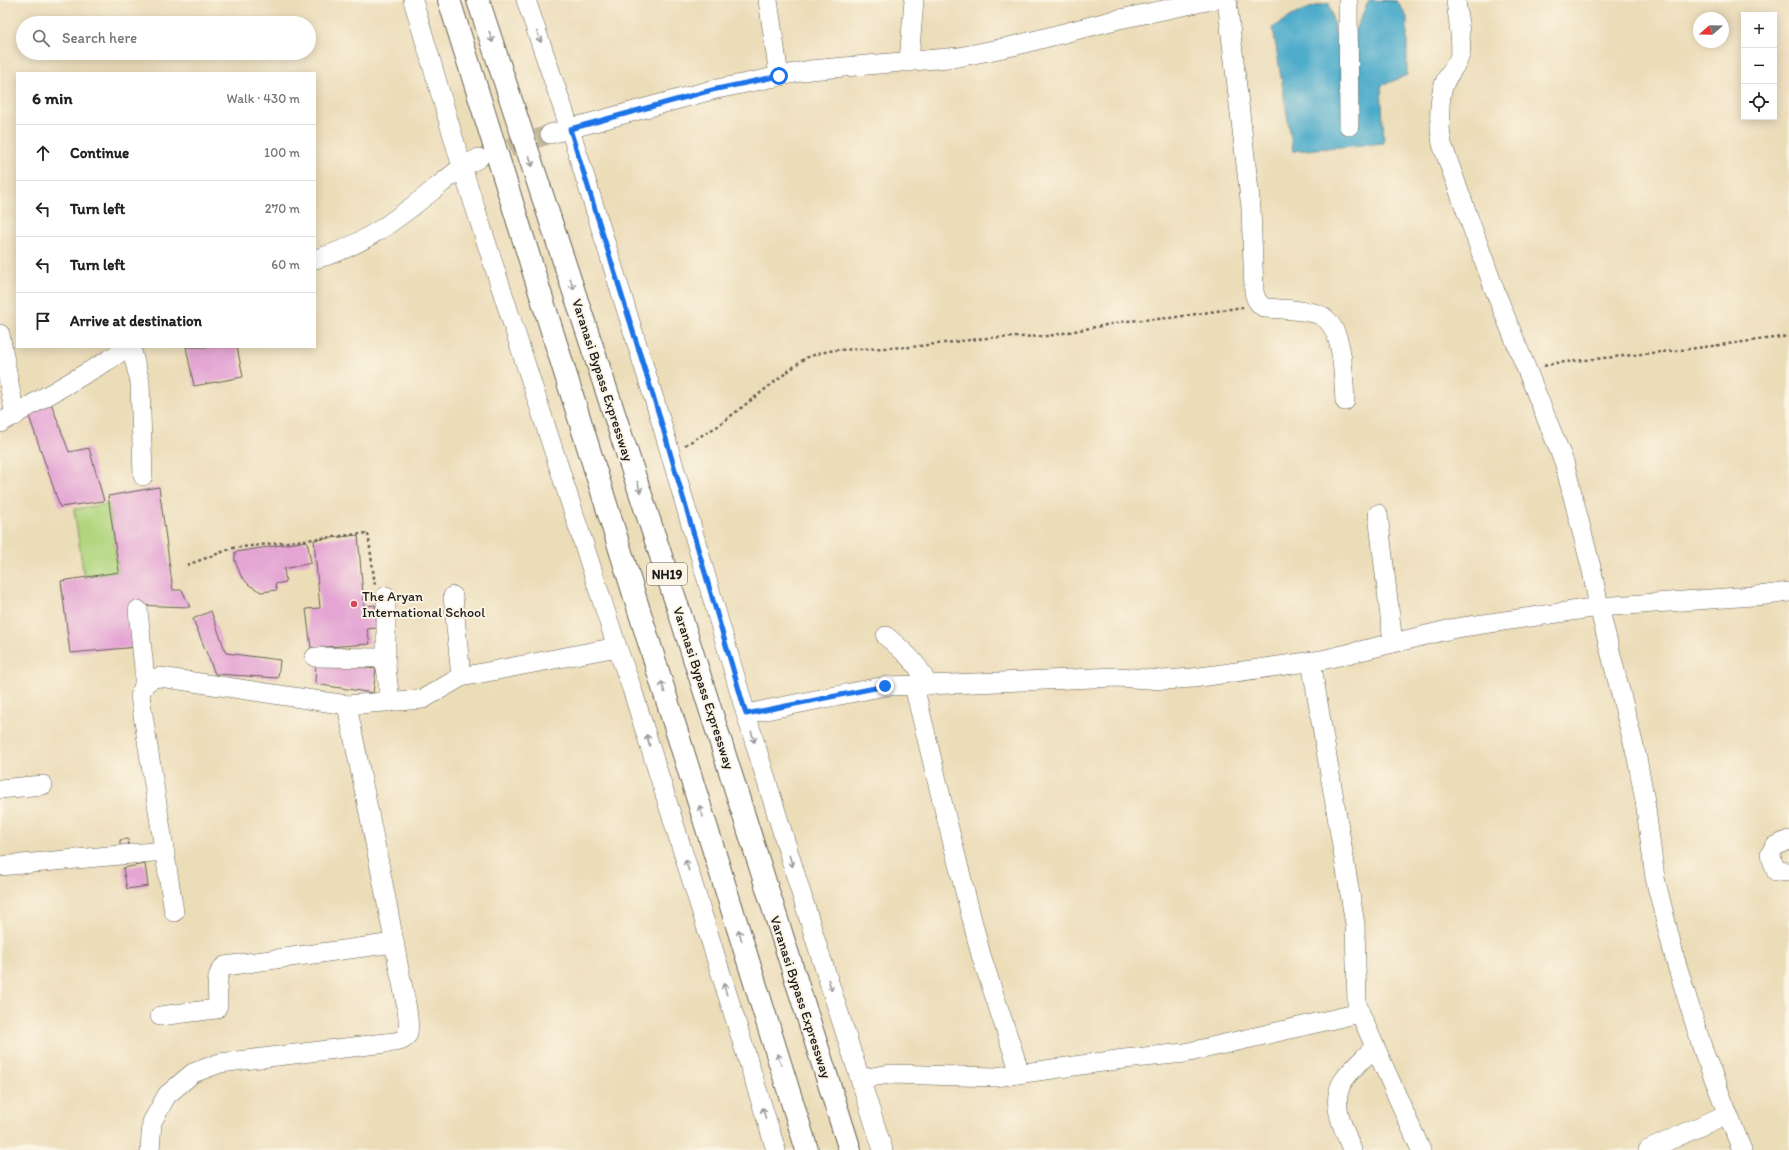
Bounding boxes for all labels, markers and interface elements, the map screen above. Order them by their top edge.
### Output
north arrow [1693,12,1729,48]
map controls [1741,12,1777,120]
button: + [1741,12,1777,48]
search box [16,16,316,60]
icon: search [30,27,52,49]
text: Search here [62,29,137,47]
one-way arrow [536,30,543,43]
one-way arrow [487,31,495,43]
button: − [1741,48,1777,84]
route start [770,67,788,85]
button: locate [1741,84,1777,120]
text: 6 min [32,88,73,108]
text: Walk · 430 m [227,91,300,106]
icon: ahead [32,142,54,164]
text: Continue [70,144,129,162]
text: 100 m [264,145,300,160]
one-way arrow [528,154,535,167]
icon: left [32,198,54,220]
text: Turn left [70,200,125,218]
text: 270 m [265,201,300,216]
icon: left [32,254,54,276]
text: Turn left [70,256,125,274]
text: 60 m [271,257,300,272]
one-way arrow [569,277,576,290]
street label: Varanasi Bypass Expressway [568,297,637,464]
icon: arrive [32,310,54,332]
text: Arrive at destination [70,312,202,330]
one-way arrow [635,481,643,493]
road number: NH19 [647,563,687,585]
place label: The Aryan International School [362,588,485,621]
marker: The Aryan International School [349,599,359,609]
street label: Varanasi Bypass Expressway [669,605,738,772]
route end [876,677,894,695]
one-way arrow [659,681,666,694]
one-way arrow [750,730,757,743]
one-way arrow [644,734,651,747]
one-way arrow [697,805,705,817]
one-way arrow [788,854,795,867]
one-way arrow [683,858,690,871]
street label: Varanasi Bypass Expressway [766,914,835,1081]
one-way arrow [736,929,743,942]
one-way arrow [827,978,834,991]
one-way arrow [721,982,728,995]
one-way arrow [775,1053,782,1066]
one-way arrow [760,1106,767,1119]

